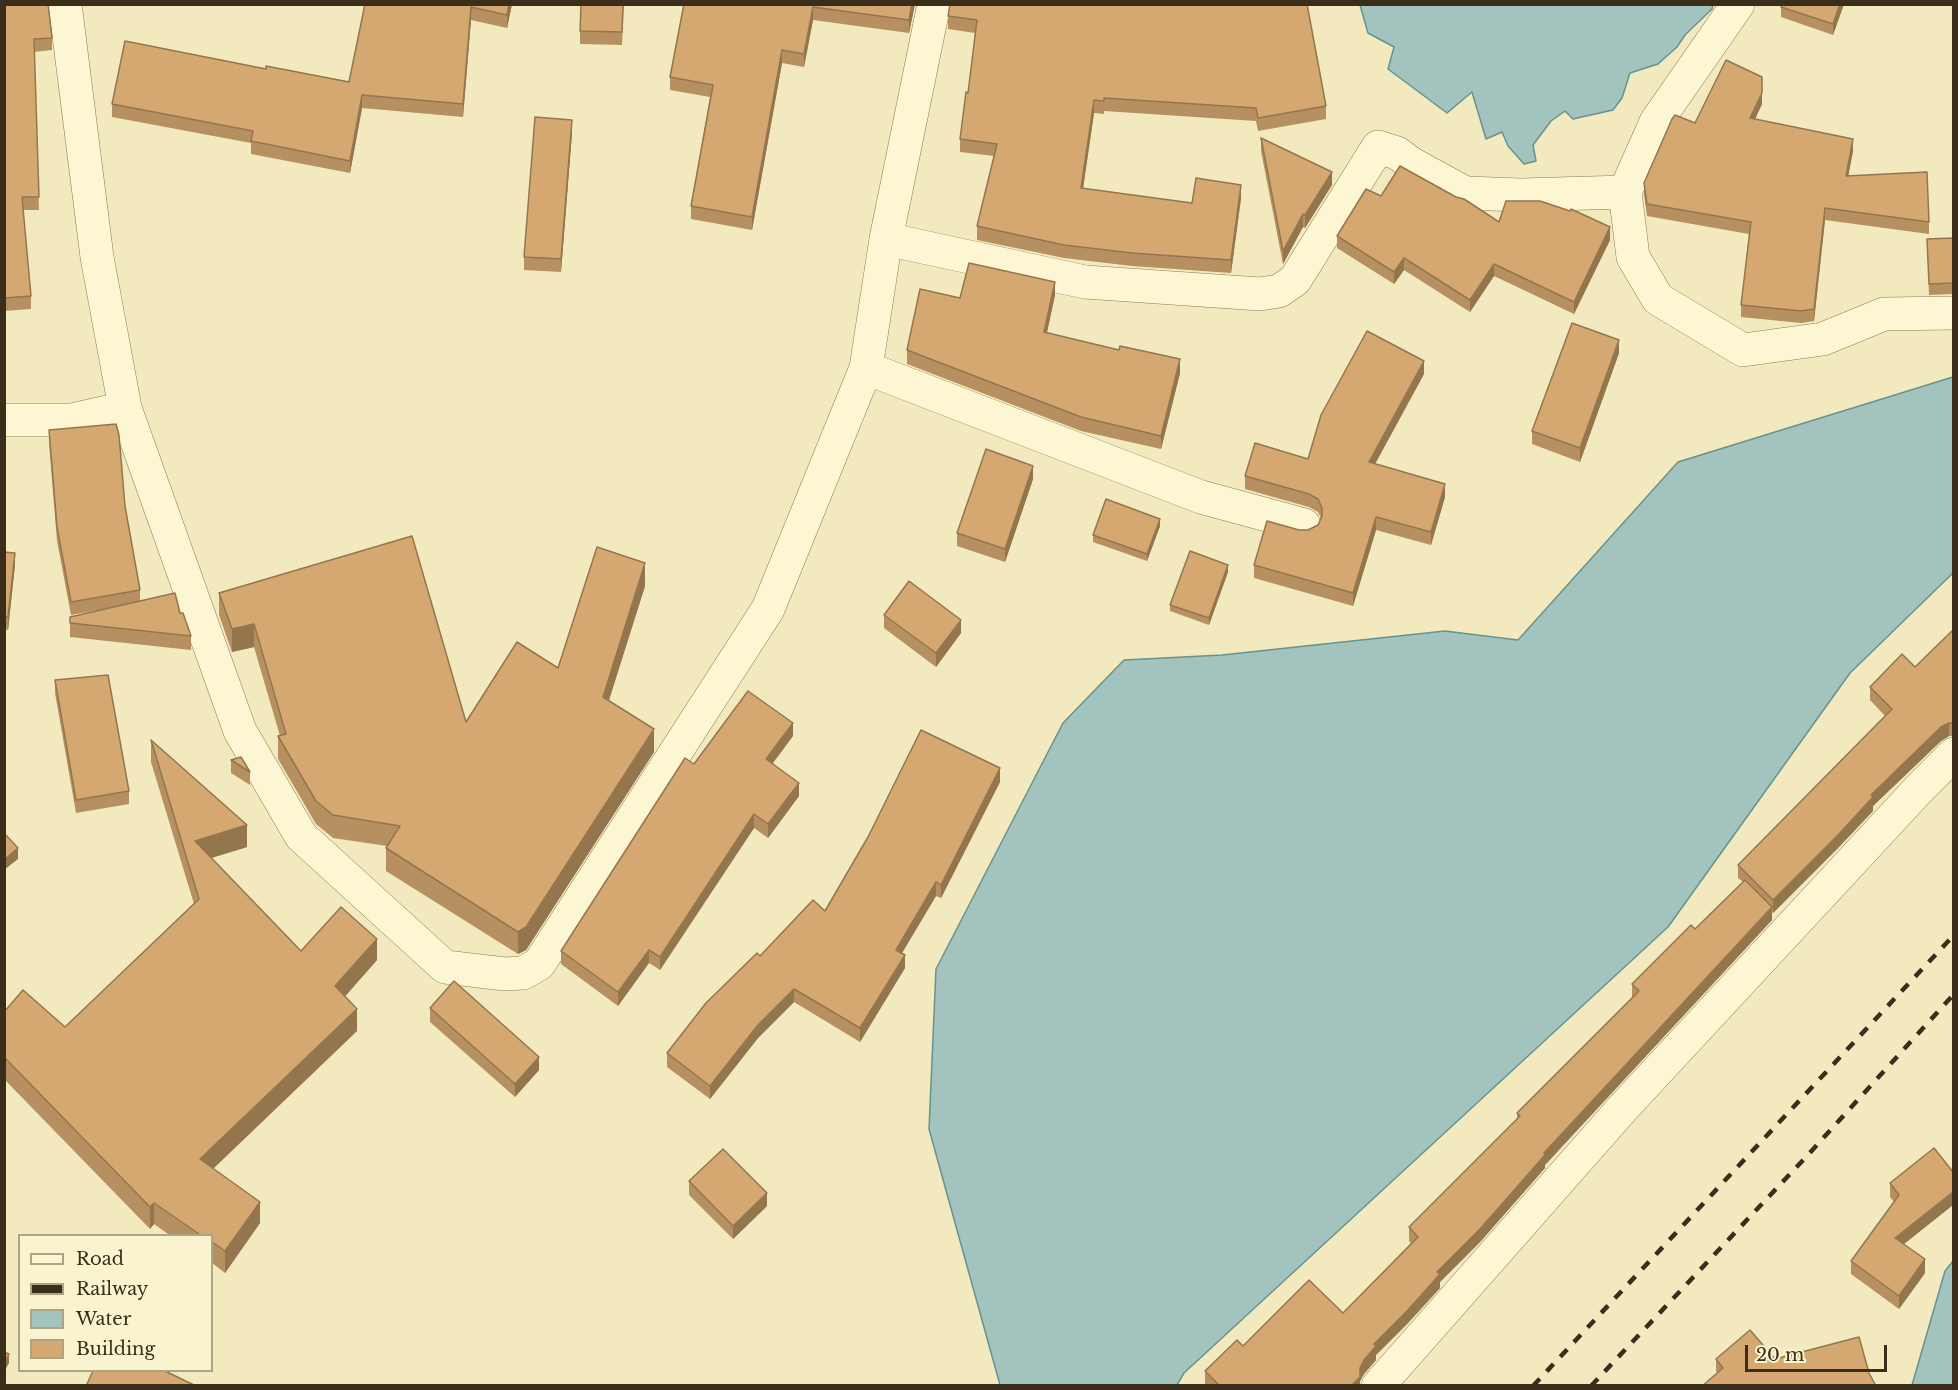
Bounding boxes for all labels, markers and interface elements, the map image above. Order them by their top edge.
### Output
legend [18,1234,213,1372]
text: Road [76,1248,124,1270]
text: Railway [76,1278,148,1300]
text: Water [76,1308,131,1330]
scale bar [1748,1333,1890,1371]
text: Building [76,1338,155,1360]
text: 20 m [1756,1344,1804,1366]

